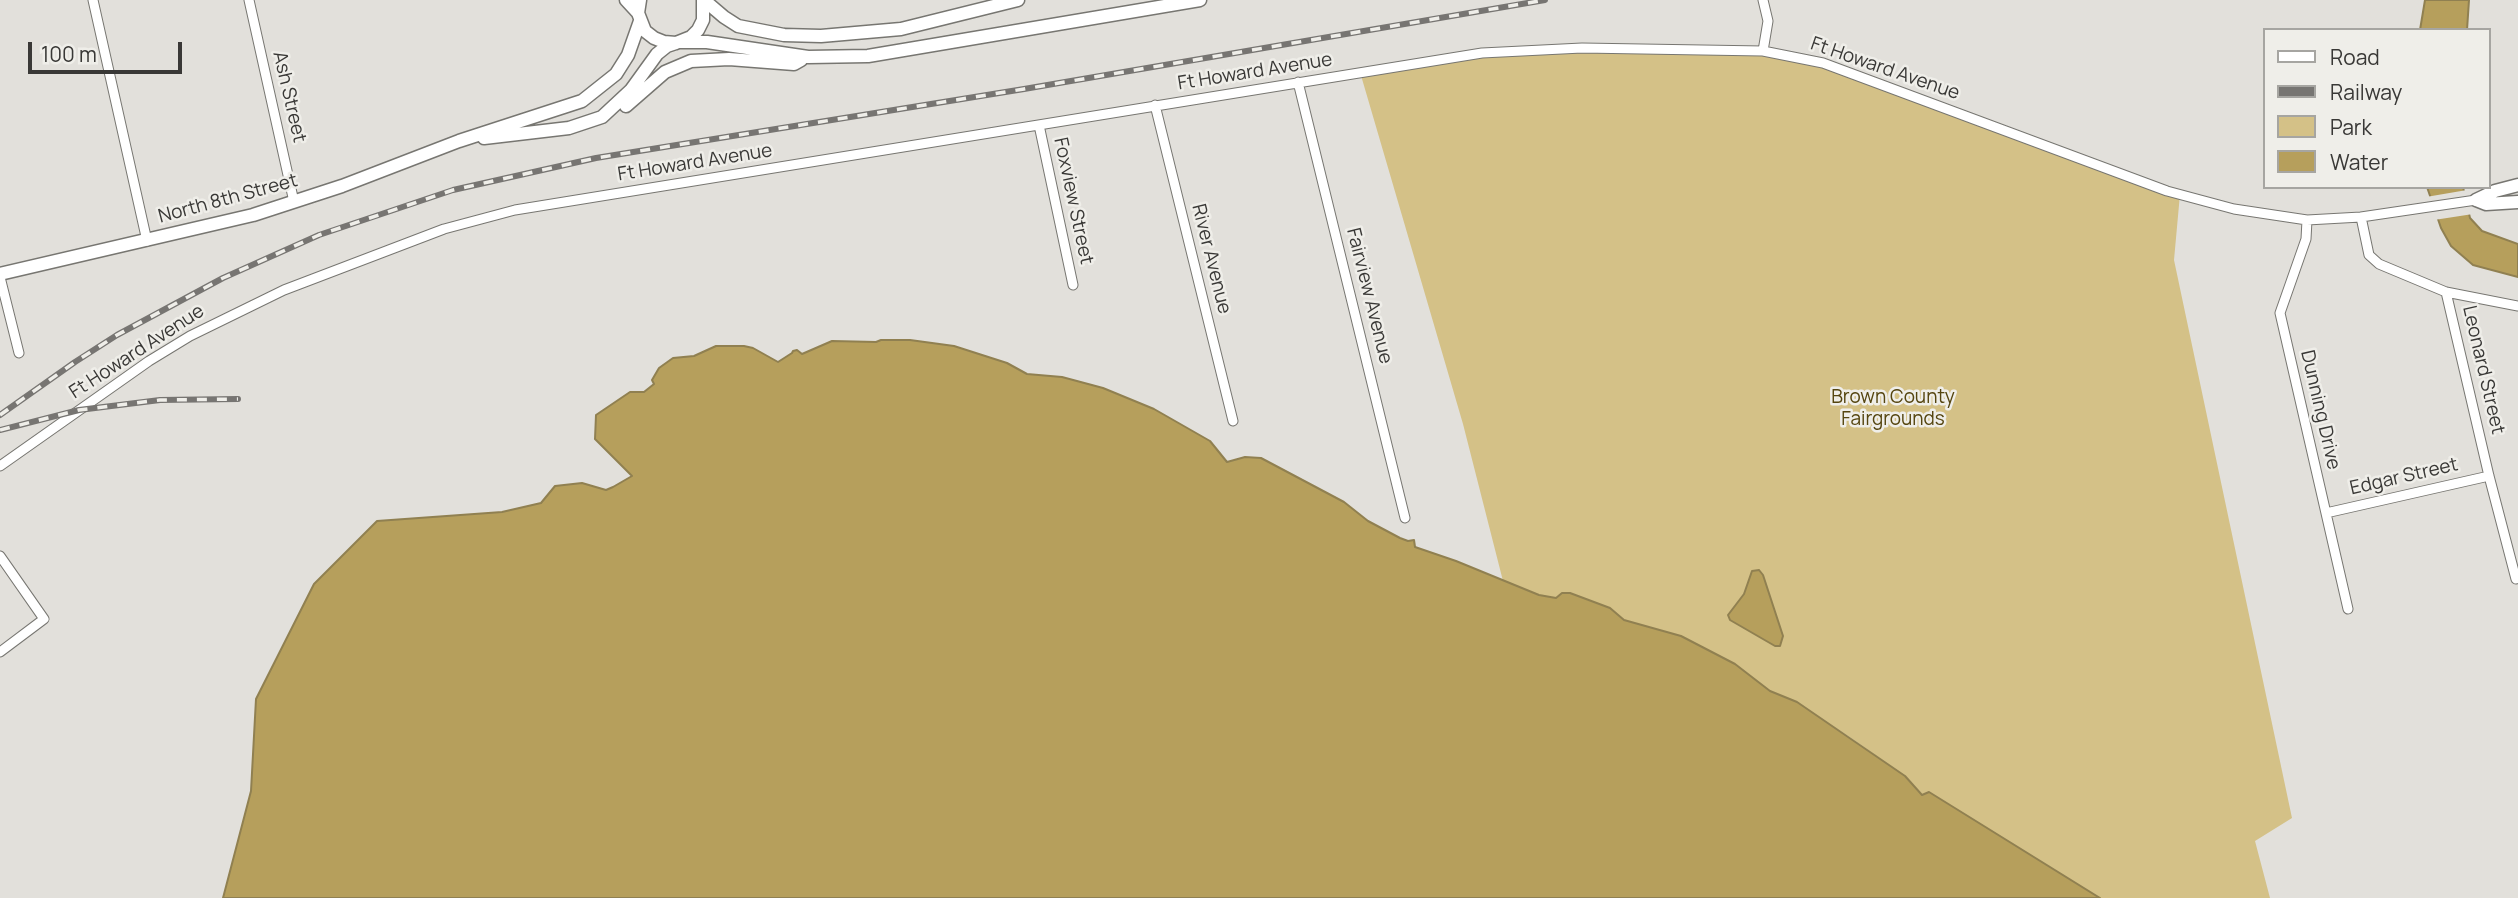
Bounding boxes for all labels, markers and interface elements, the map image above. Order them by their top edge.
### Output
scale bar [32,28,186,72]
legend [2262,28,2490,189]
street label: Ft Howard Avenue [1807,33,1963,105]
text: 100 m [41,40,97,68]
text: Road [2330,43,2380,71]
street label: Ash Street [267,49,311,145]
street label: Ft Howard Avenue [1176,49,1334,95]
text: Railway [2330,78,2402,106]
text: Park [2330,113,2372,141]
street label: Foxview Street [1048,135,1098,267]
street label: Ft Howard Avenue [616,140,774,186]
text: Water [2330,148,2388,176]
street label: North 8th Street [156,169,300,229]
street label: River Avenue [1186,202,1236,316]
street label: Fairview Avenue [1341,226,1397,366]
street label: Ft Howard Avenue [65,300,209,404]
street label: Leonard Street [2457,303,2509,437]
street label: Dunning Drive [2295,348,2345,472]
park label: Brown County Fairgrounds [1831,387,1955,431]
street label: Edgar Street [2348,453,2460,501]

